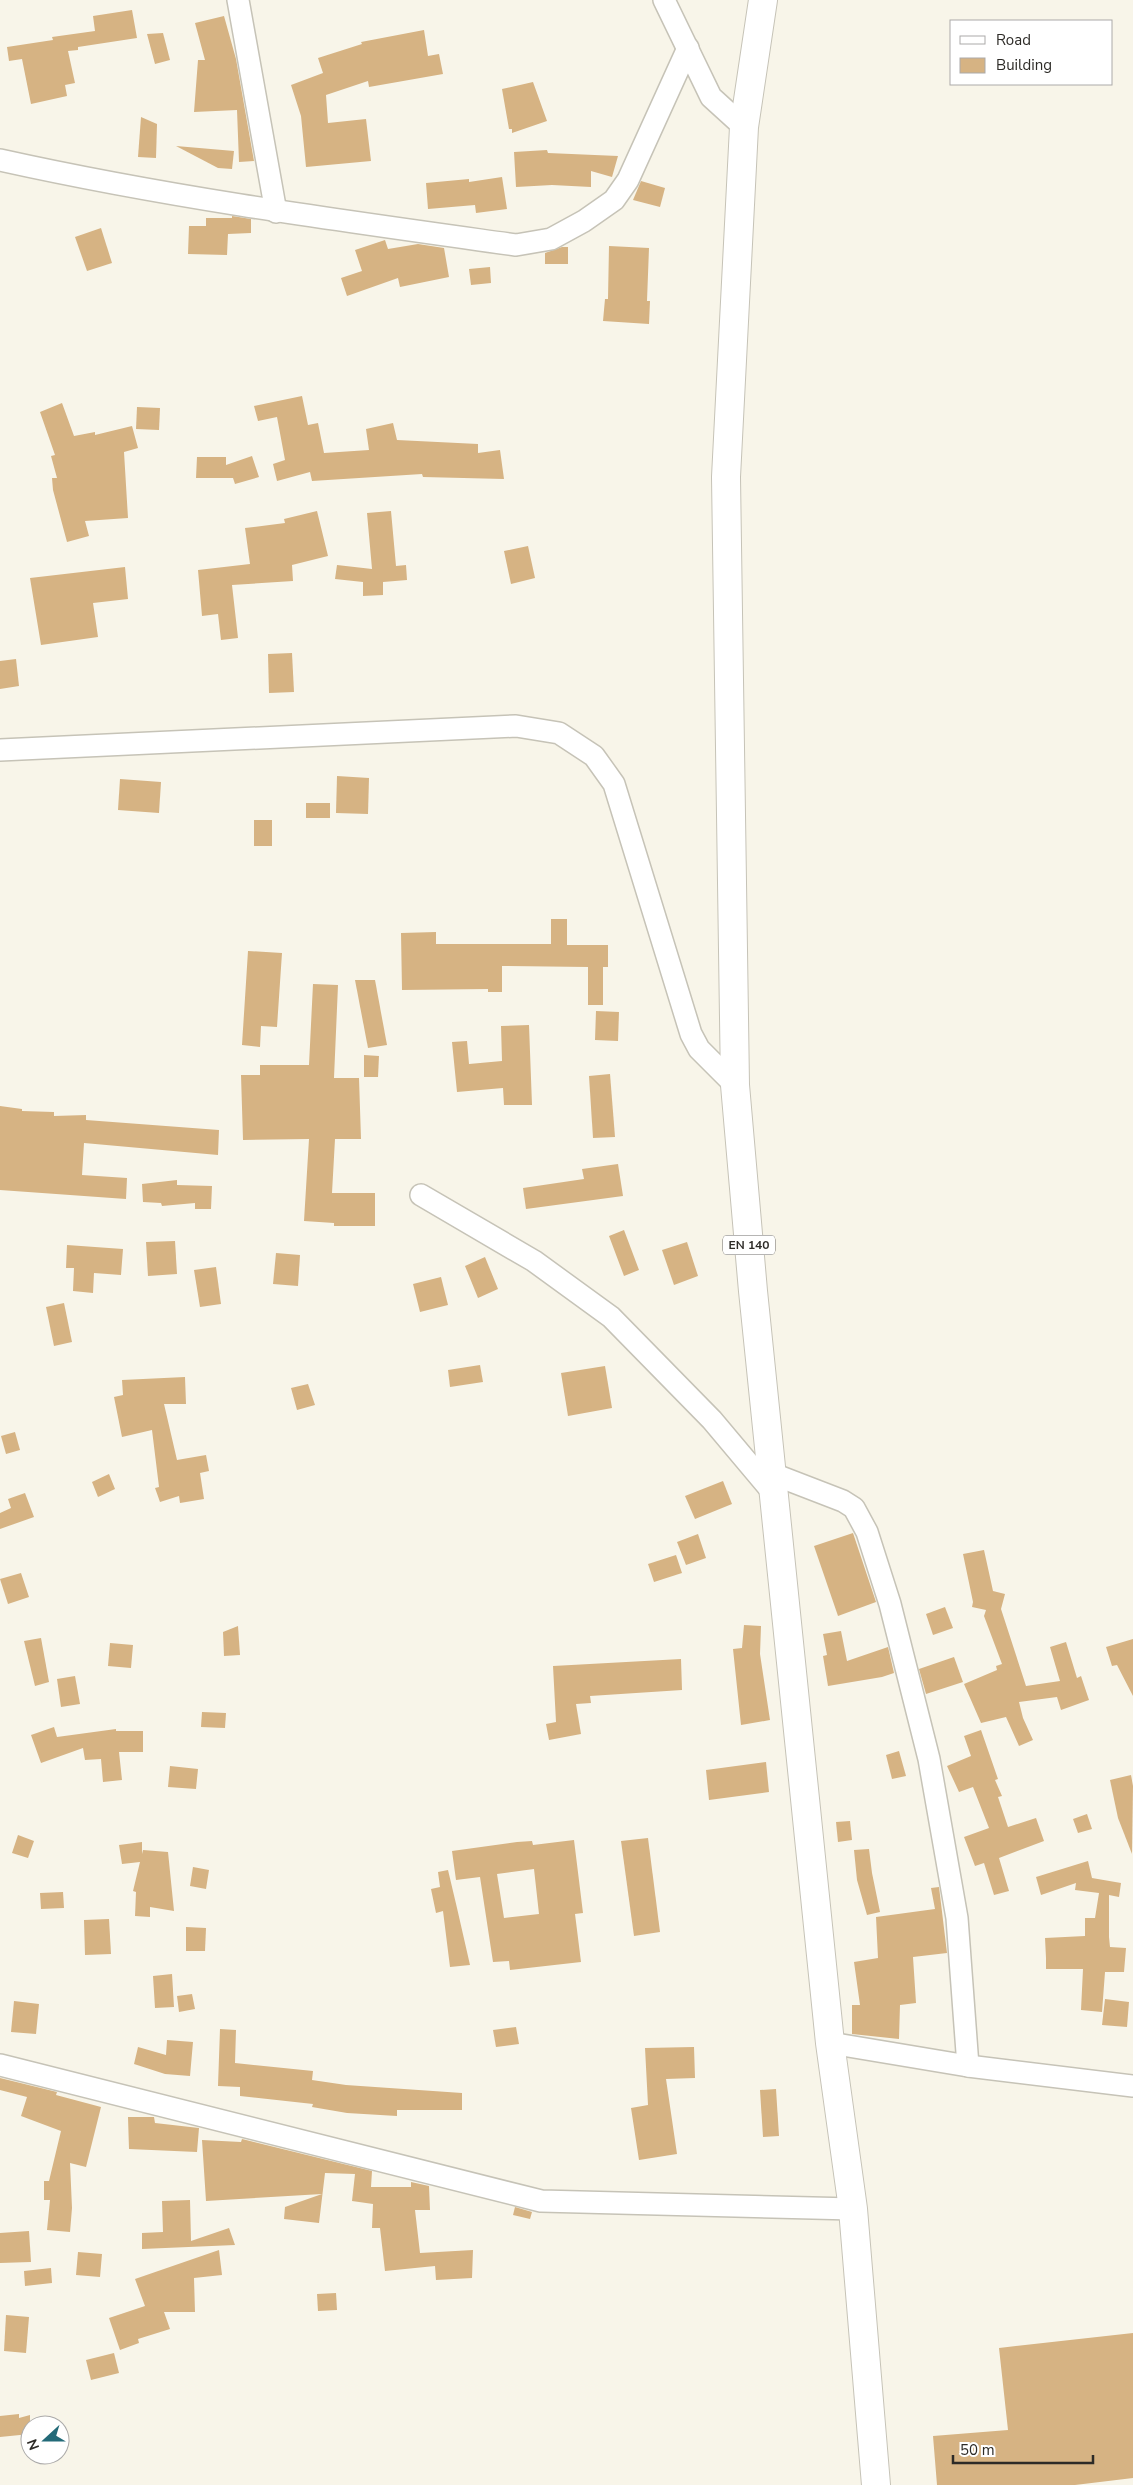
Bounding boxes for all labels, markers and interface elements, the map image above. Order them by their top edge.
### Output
legend [950,20,1113,85]
text: Road [996,30,1031,50]
text: Building [996,55,1052,75]
road number: EN 140 [723,1236,775,1254]
north arrow [20,2415,70,2465]
scale bar [953,2432,1093,2464]
text: N [23,2436,44,2453]
text: 50 m [960,2440,995,2460]

